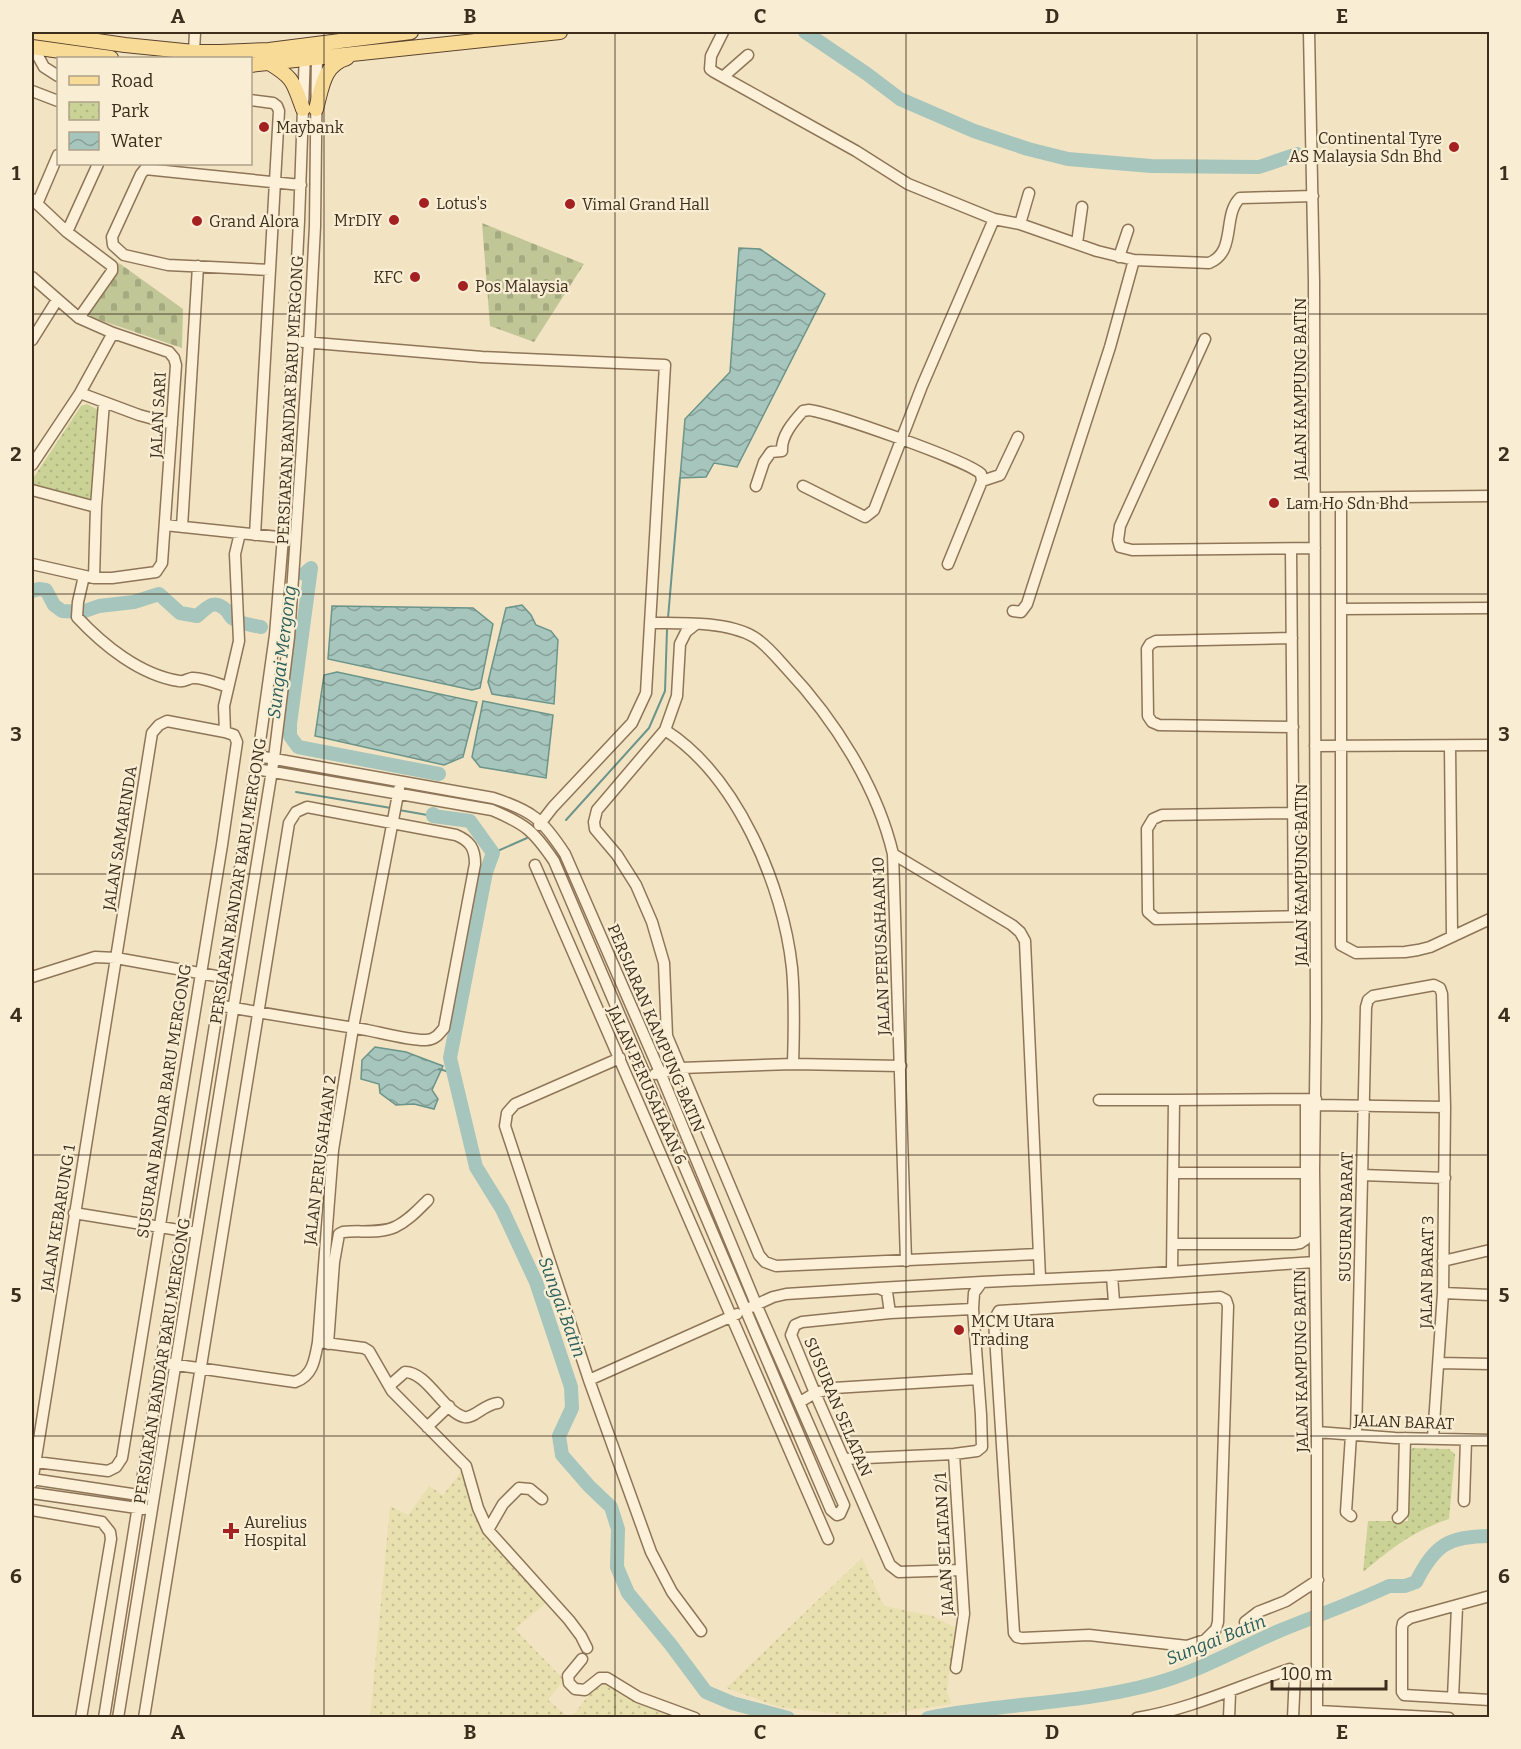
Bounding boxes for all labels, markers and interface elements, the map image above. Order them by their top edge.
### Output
text: A [171,4,186,28]
text: B [464,4,477,28]
text: C [754,4,766,28]
text: D [1045,4,1059,28]
text: E [1336,4,1348,28]
legend [57,57,252,165]
text: Road [111,70,154,92]
text: Park [111,100,150,122]
place label: Maybank [276,118,344,137]
marker: Maybank [257,120,271,134]
place label: Continental Tyre AS Malaysia Sdn Bhd [1289,129,1443,166]
text: Water [111,130,162,152]
marker: Continental Tyre AS Malaysia Sdn Bhd [1447,140,1461,154]
text: 1 [12,161,21,185]
text: 1 [1500,161,1509,185]
place label: Lotus's [436,194,487,213]
place label: Vimal Grand Hall [582,195,710,214]
marker: Lotus's [417,196,431,210]
marker: Vimal Grand Hall [563,197,577,211]
place label: MrDIY [334,211,383,230]
place label: Grand Alora [209,212,299,231]
marker: MrDIY [387,213,401,227]
marker: Grand Alora [190,214,204,228]
street label: PERSIARAN BANDAR BARU MERGONG [273,255,307,545]
place label: KFC [373,268,403,287]
marker: KFC [408,270,422,284]
place label: Pos Malaysia [475,277,569,296]
marker: Pos Malaysia [456,279,470,293]
street label: JALAN KAMPUNG BATIN [1291,297,1310,481]
street label: JALAN SARI [146,371,170,460]
text: 2 [10,442,22,466]
text: 2 [1498,442,1510,466]
place label: Lam Ho Sdn Bhd [1286,494,1409,513]
marker: Lam Ho Sdn Bhd [1267,496,1281,510]
water label: Sungai Mergong [263,584,301,720]
text: 3 [10,722,22,746]
text: 3 [1498,722,1510,746]
street label: PERSIARAN BANDAR BARU MERGONG [206,736,270,1025]
street label: JALAN SAMARINDA [99,764,141,913]
street label: JALAN KAMPUNG BATIN [1292,783,1311,967]
street label: JALAN PERUSAHAAN 10 [868,856,894,1037]
street label: PERSIARAN KAMPUNG BATIN [603,921,709,1135]
street label: SUSURAN BANDAR BARU MERGONG [133,962,195,1240]
street label: JALAN PERUSAHAAN 6 [603,1002,691,1167]
text: 4 [10,1003,22,1027]
text: 4 [1498,1003,1510,1027]
street label: JALAN PERUSAHAAN 2 [300,1074,340,1247]
street label: JALAN KEBARUNG 1 [37,1143,79,1294]
street label: SUSURAN BARAT [1335,1152,1357,1282]
street label: JALAN BARAT 3 [1416,1215,1437,1330]
street label: PERSIARAN BANDAR BARU MERGONG [130,1216,194,1505]
water label: Sungai Batin [534,1254,590,1360]
street label: JALAN KAMPUNG BATIN [1290,1269,1312,1453]
text: 5 [11,1283,22,1307]
text: 5 [1499,1283,1510,1307]
place label: MCM Utara Trading [971,1312,1055,1349]
marker: MCM Utara Trading [952,1323,966,1337]
street label: SUSURAN SELATAN [800,1334,876,1480]
street label: JALAN BARAT [1352,1411,1455,1433]
street label: JALAN SELATAN 2/1 [931,1471,957,1617]
place label: Aurelius Hospital [244,1513,307,1550]
marker: Aurelius Hospital [222,1522,240,1540]
text: 6 [10,1564,22,1588]
text: 6 [1498,1564,1510,1588]
water label: Sungai Batin [1163,1610,1269,1670]
scale bar [1272,1653,1386,1691]
text: 100 m [1281,1663,1332,1685]
text: A [171,1720,186,1744]
text: B [464,1720,477,1744]
text: C [754,1720,766,1744]
text: D [1045,1720,1059,1744]
text: E [1336,1720,1348,1744]

